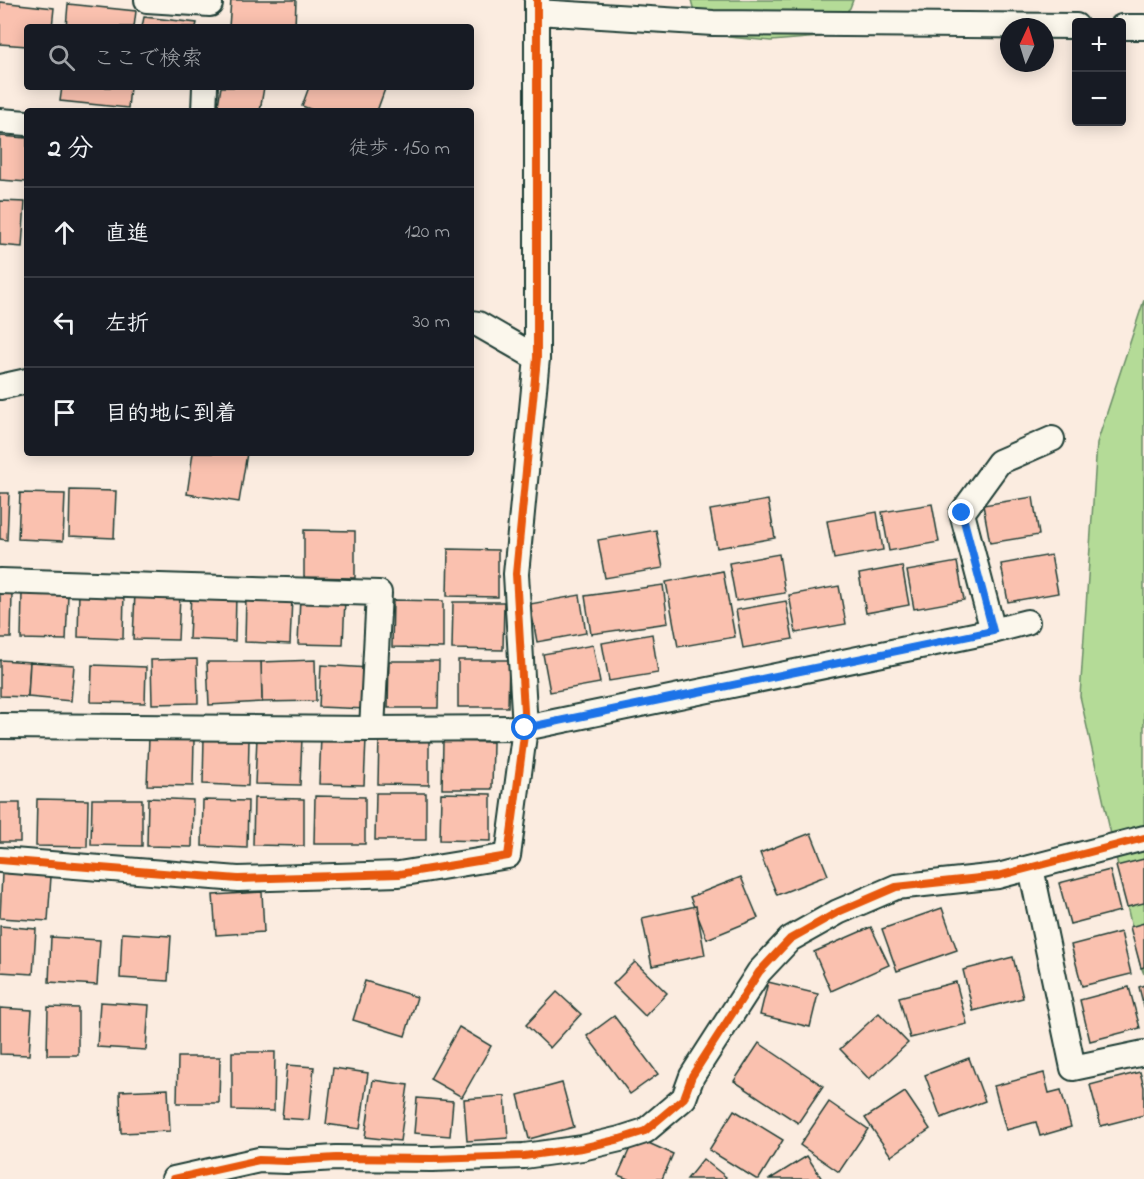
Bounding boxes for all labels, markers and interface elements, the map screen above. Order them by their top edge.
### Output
north arrow [1000,18,1054,72]
map controls [1072,18,1126,126]
button: + [1072,18,1126,72]
search box [24,24,474,90]
icon: search [45,41,78,74]
text: ここで検索 [93,44,203,76]
button: − [1072,72,1126,126]
text: 2 分 [48,131,93,169]
text: 徒歩 · 150 m [349,135,450,164]
icon: ahead [48,216,81,249]
text: 120 m [405,218,450,247]
text: 直進 [105,219,149,251]
icon: left [48,306,81,339]
text: 30 m [413,308,450,337]
text: 左折 [105,309,149,341]
icon: arrive [48,396,81,429]
text: 目的地に到着 [105,399,237,431]
route end [948,499,974,525]
route start [511,714,537,740]

